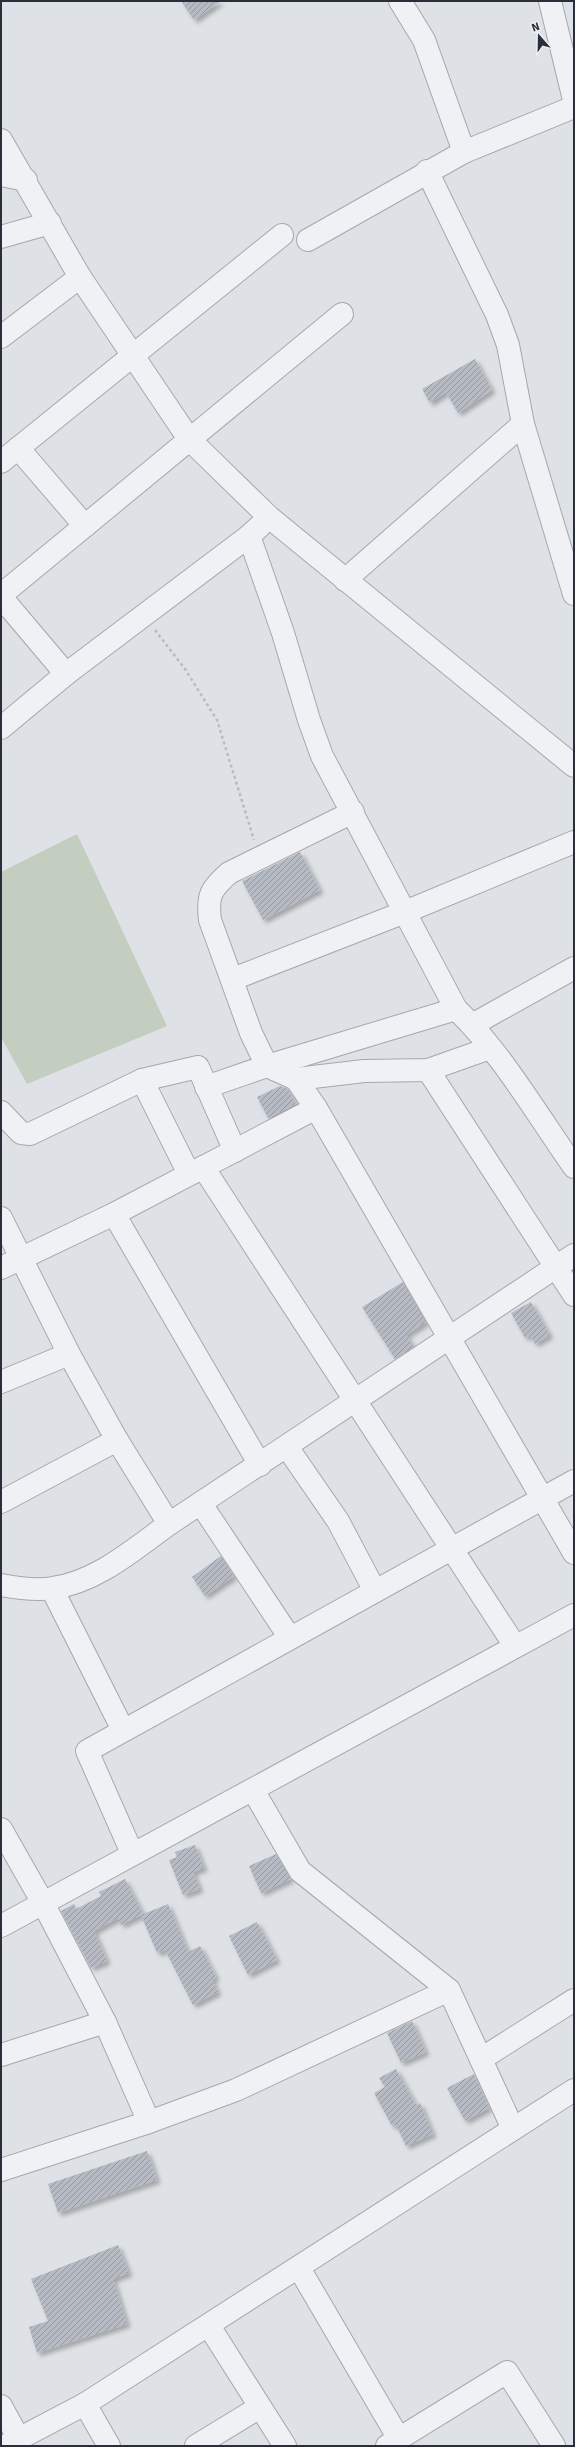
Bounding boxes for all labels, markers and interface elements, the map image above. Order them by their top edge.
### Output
north arrow [519,16,559,56]
text: N [530,20,542,34]

